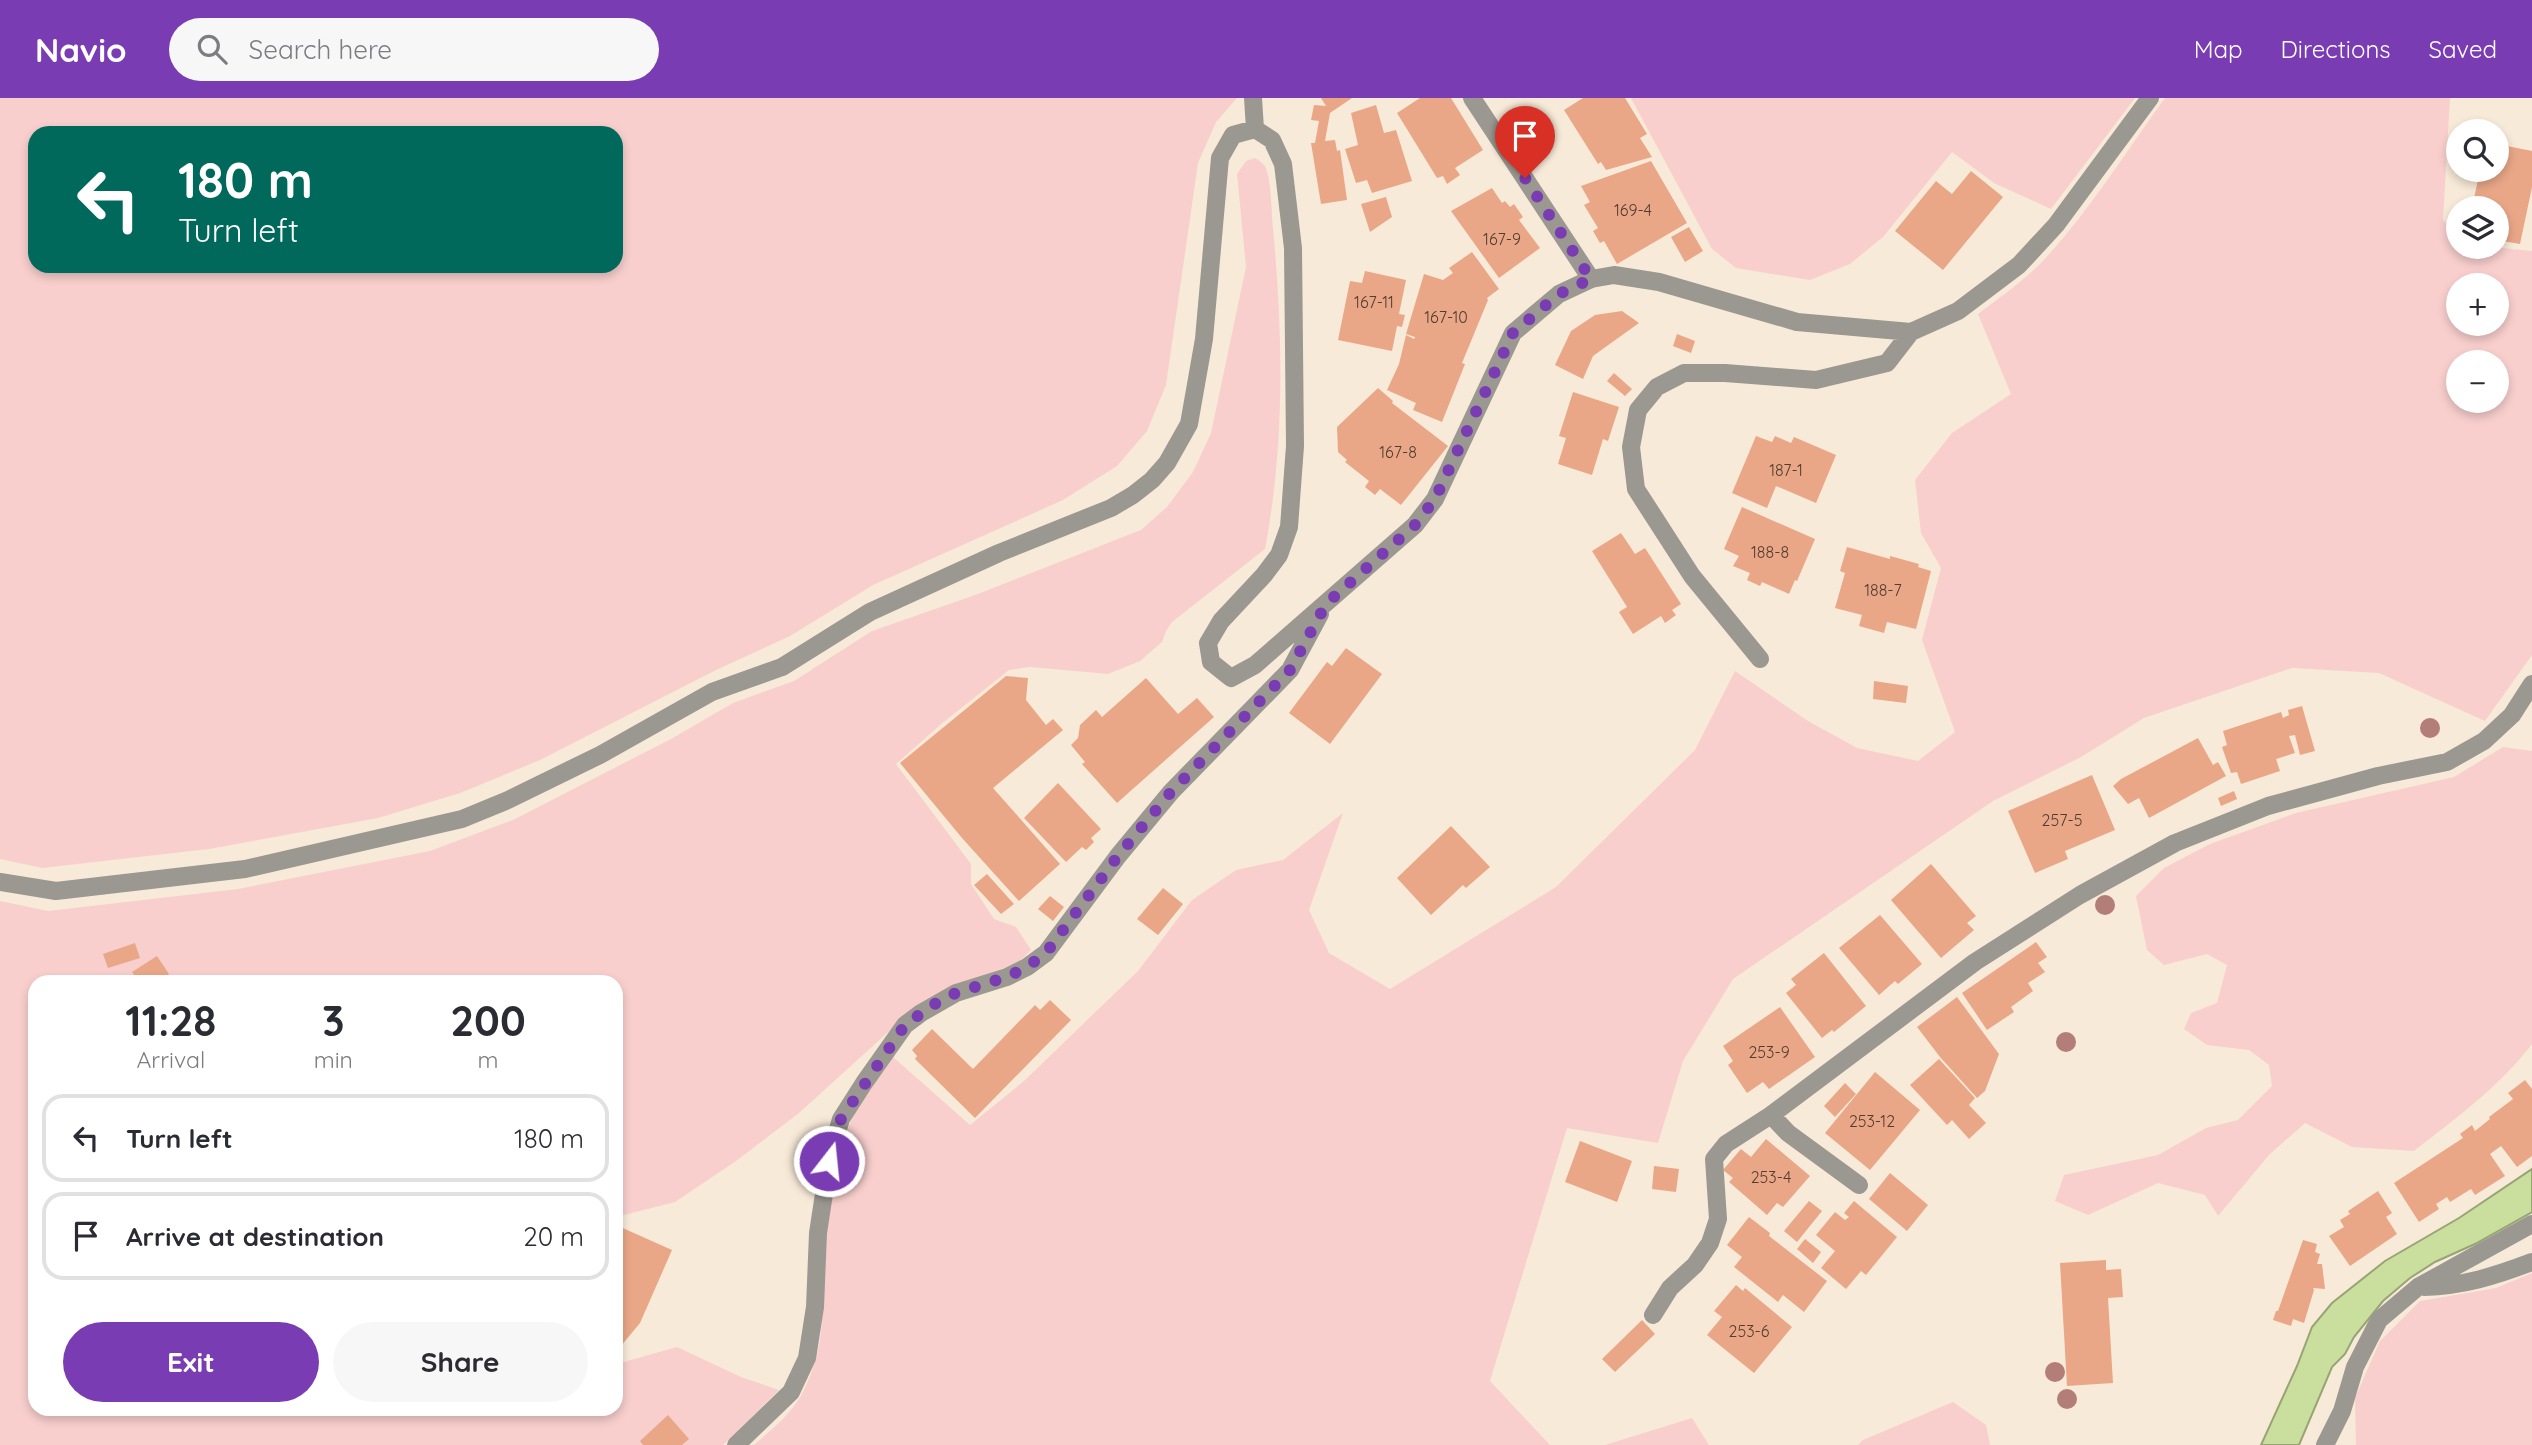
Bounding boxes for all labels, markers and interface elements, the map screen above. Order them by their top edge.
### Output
search box [169,18,659,81]
text: Navio [35,29,127,70]
icon: search [193,30,231,68]
text: Search here [249,33,392,66]
text: Map [2194,34,2243,64]
text: Directions [2281,34,2391,64]
text: Saved [2429,34,2497,64]
pin [1495,106,1555,178]
icon: arrive [1506,117,1544,155]
map controls [2446,119,2509,413]
button: search [2446,119,2509,182]
text: 180 m [178,149,313,210]
icon: left [63,154,154,245]
button: layers [2446,196,2509,259]
house number: 169-4 [1614,200,1652,220]
text: Turn left [178,210,299,250]
house number: 167-9 [1483,229,1521,249]
button: + [2446,273,2509,336]
house number: 167-11 [1354,292,1394,312]
house number: 167-10 [1424,307,1468,327]
button: − [2446,350,2509,413]
house number: 167-8 [1379,442,1417,462]
house number: 187-1 [1769,460,1803,480]
house number: 188-8 [1751,542,1789,562]
house number: 188-7 [1864,580,1902,600]
house number: 257-5 [2042,810,2082,830]
text: 11:28 [125,994,216,1047]
text: 3 [322,994,345,1047]
text: 200 [450,994,526,1047]
house number: 253-9 [1748,1042,1790,1062]
text: Arrival [136,1045,205,1074]
text: min [314,1045,353,1074]
text: m [477,1045,498,1074]
house number: 253-12 [1849,1111,1895,1131]
icon: left [67,1119,105,1157]
text: Turn left [126,1122,233,1155]
text: 180 m [514,1122,584,1155]
position arrow [792,1124,866,1198]
house number: 253-4 [1751,1167,1791,1187]
icon: arrive [67,1217,105,1255]
text: Arrive at destination [126,1220,384,1253]
text: 20 m [523,1220,584,1253]
house number: 253-6 [1729,1321,1770,1341]
button: Exit [63,1322,319,1402]
button: Share [333,1322,588,1402]

